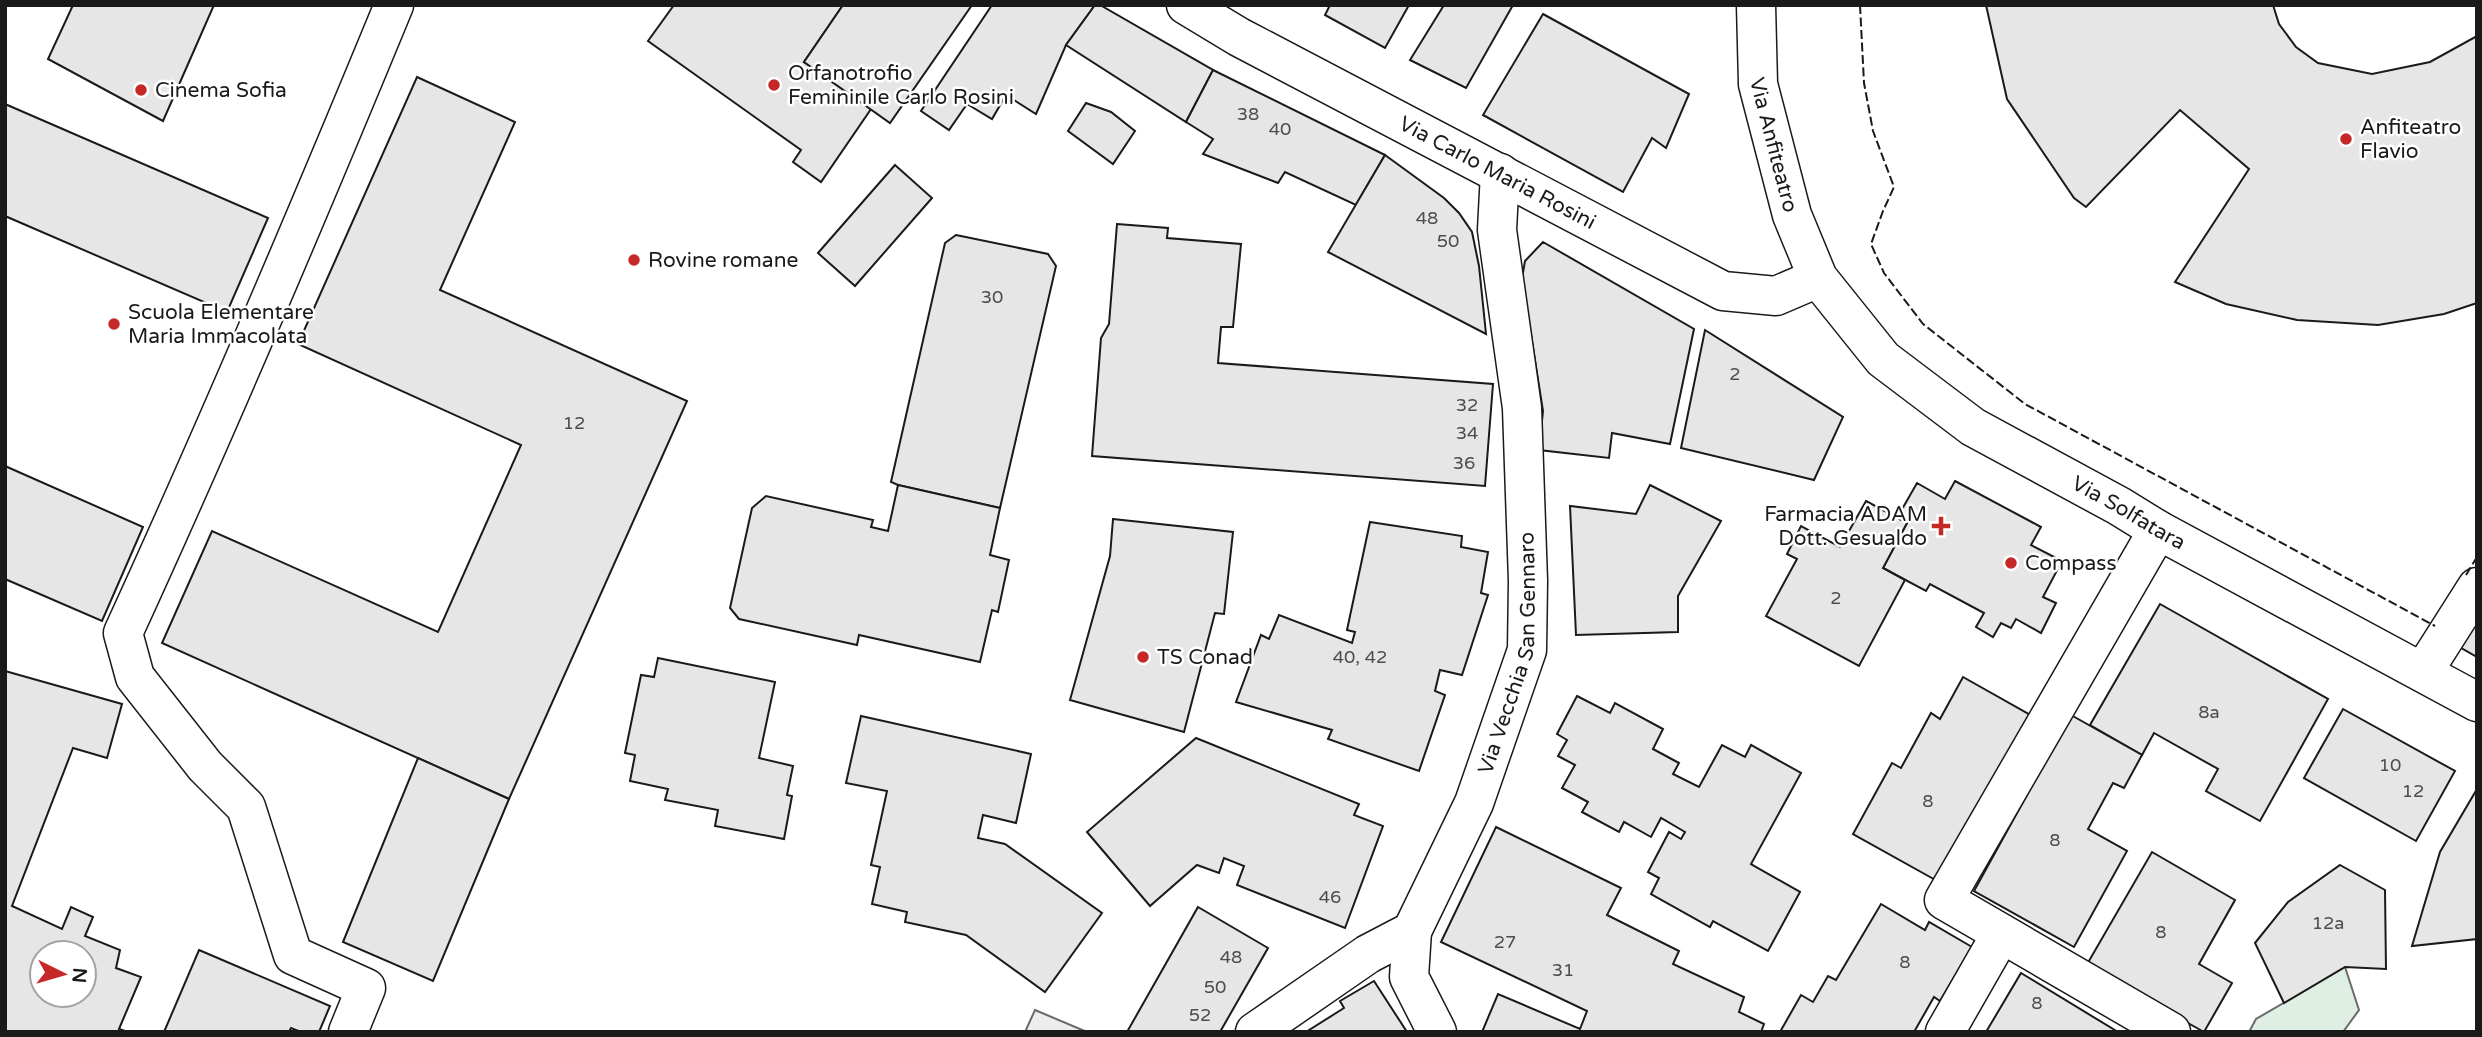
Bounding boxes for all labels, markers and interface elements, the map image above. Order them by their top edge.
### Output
place label: Orfanotrofio Femininile Carlo Rosini [788,61,1014,110]
street label: Via Anfiteatro [1744,75,1803,215]
marker: Orfanotrofio Femininile Carlo Rosini [766,77,782,93]
place label: Cinema Sofia [155,78,287,103]
marker: Cinema Sofia [133,82,149,98]
house number: 38 [1237,103,1259,125]
street label: Via Carlo Maria Rosini [1395,111,1600,235]
place label: Anfiteatro Flavio [2360,115,2461,164]
house number: 40 [1269,118,1291,140]
marker: Anfiteatro Flavio [2338,131,2354,147]
house number: 48 [1416,207,1438,229]
house number: 50 [1437,230,1459,252]
place label: Rovine romane [648,248,798,273]
marker: Rovine romane [626,252,642,268]
house number: 30 [981,286,1003,308]
place label: Scuola Elementare Maria Immacolata [128,300,314,349]
marker: Scuola Elementare Maria Immacolata [106,316,122,332]
house number: 2 [1729,363,1741,385]
house number: 32 [1456,394,1478,416]
house number: 12 [563,412,585,434]
house number: 34 [1456,422,1478,444]
house number: 36 [1453,452,1475,474]
street label: Via Solfatara [2068,470,2190,555]
place label: Farmacia ADAM Dott. Gesualdo [1764,502,1927,551]
marker: Farmacia ADAM Dott. Gesualdo [1933,518,1949,534]
street label: Via Vecchia San Gennaro [1473,531,1541,777]
place label: Compass [2025,551,2117,576]
marker: Compass [2003,555,2019,571]
house number: 2 [1830,587,1842,609]
place label: TS Conad [1157,645,1253,670]
house number: 40, 42 [1333,646,1387,668]
marker: TS Conad [1135,649,1151,665]
house number: 8a [2198,701,2220,723]
house number: 10 [2379,754,2401,776]
house number: 12 [2402,780,2424,802]
house number: 8 [1922,790,1934,812]
house number: 8 [2049,829,2061,851]
house number: 46 [1319,886,1341,908]
house number: 12a [2312,912,2344,934]
house number: 8 [2155,921,2167,943]
house number: 27 [1494,931,1516,953]
north arrow [28,939,98,1009]
house number: 48 [1220,946,1242,968]
house number: 8 [1899,951,1911,973]
house number: 31 [1552,959,1574,981]
text: N [67,967,91,984]
house number: 50 [1204,976,1226,998]
house number: 8 [2031,992,2043,1014]
house number: 52 [1189,1004,1211,1026]

